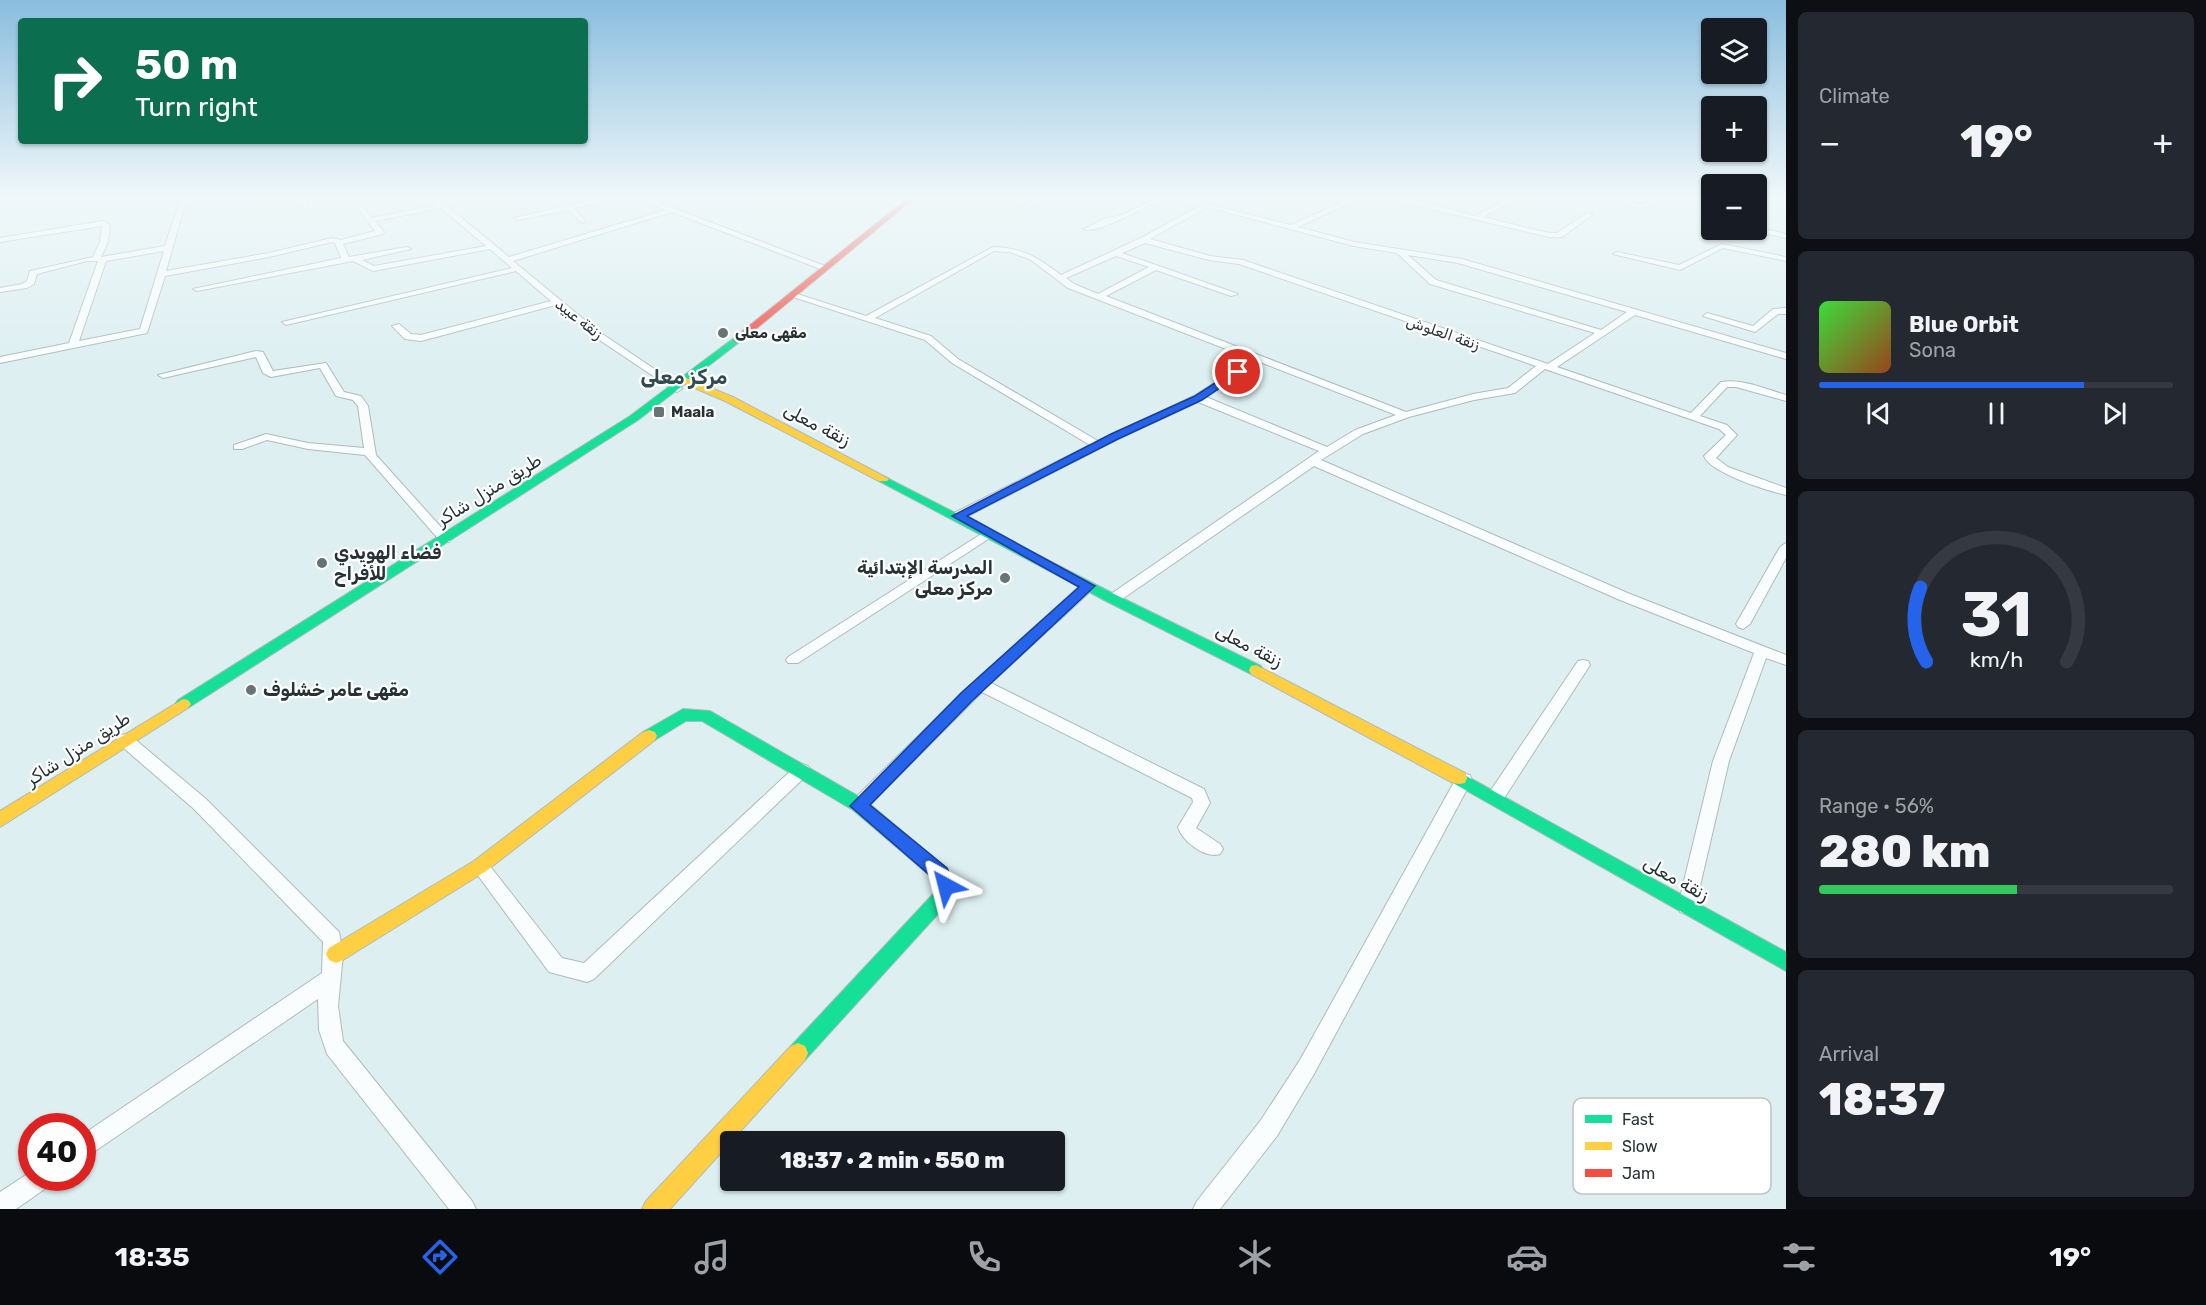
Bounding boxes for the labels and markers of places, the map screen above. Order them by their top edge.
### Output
place label: مقهى معلى [735,324,807,342]
marker: مقهى معلى [716,326,730,340]
pin [1212,346,1263,397]
place label: Maala [671,403,714,421]
marker: Maala [652,405,666,419]
place label: فضاء الهويدي للأفراح [334,542,441,587]
marker: فضاء الهويدي للأفراح [315,556,329,570]
place label: المدرسة الإبتدائية مركز معلى [857,557,993,600]
marker: المدرسة الإبتدائية مركز معلى [998,571,1012,585]
place label: مقهى عامر خشلوف [263,679,409,701]
marker: مقهى عامر خشلوف [244,683,258,697]

